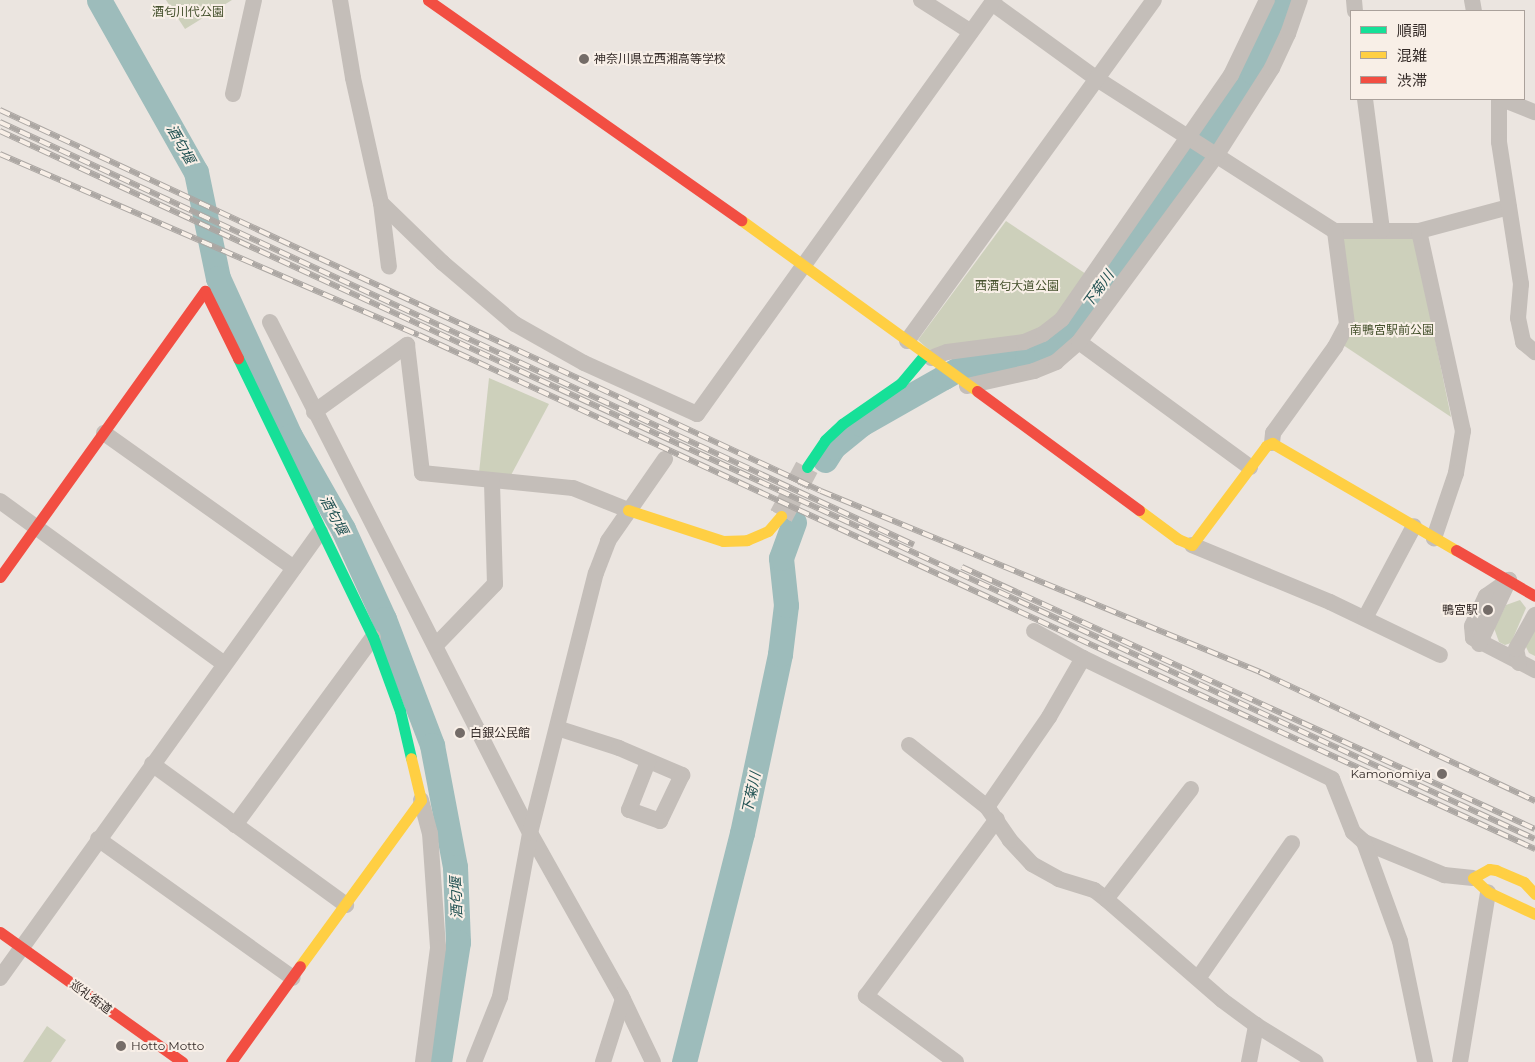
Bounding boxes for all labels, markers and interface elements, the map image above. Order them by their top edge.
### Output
park label: 酒匂川代公園 [152,5,224,19]
legend [1350,10,1525,100]
text: 順調 [1397,21,1427,40]
text: 混雑 [1397,46,1427,65]
place label: 神奈川県立西湘高等学校 [594,52,726,66]
marker: 神奈川県立西湘高等学校 [578,53,590,65]
text: 渋滞 [1397,71,1427,90]
water label: 酒匂堰 [163,122,199,166]
water label: 下菊川 [1079,267,1117,311]
park label: 西酒匂大道公園 [975,279,1059,293]
park label: 南鴨宮駅前公園 [1350,323,1434,337]
water label: 酒匂堰 [317,493,351,537]
place label: 鴨宮駅 [1442,603,1478,617]
marker: 鴨宮駅 [1482,604,1494,616]
place label: 白銀公民館 [470,726,530,740]
marker: 白銀公民館 [454,727,466,739]
place label: Kamonomiya [1350,767,1431,781]
marker: Kamonomiya [1435,767,1449,781]
water label: 下菊川 [738,771,764,815]
water label: 酒匂堰 [447,877,465,919]
street label: 巡礼街道 [67,977,115,1017]
place label: Hotto Motto [131,1039,204,1053]
marker: Hotto Motto [115,1040,127,1052]

